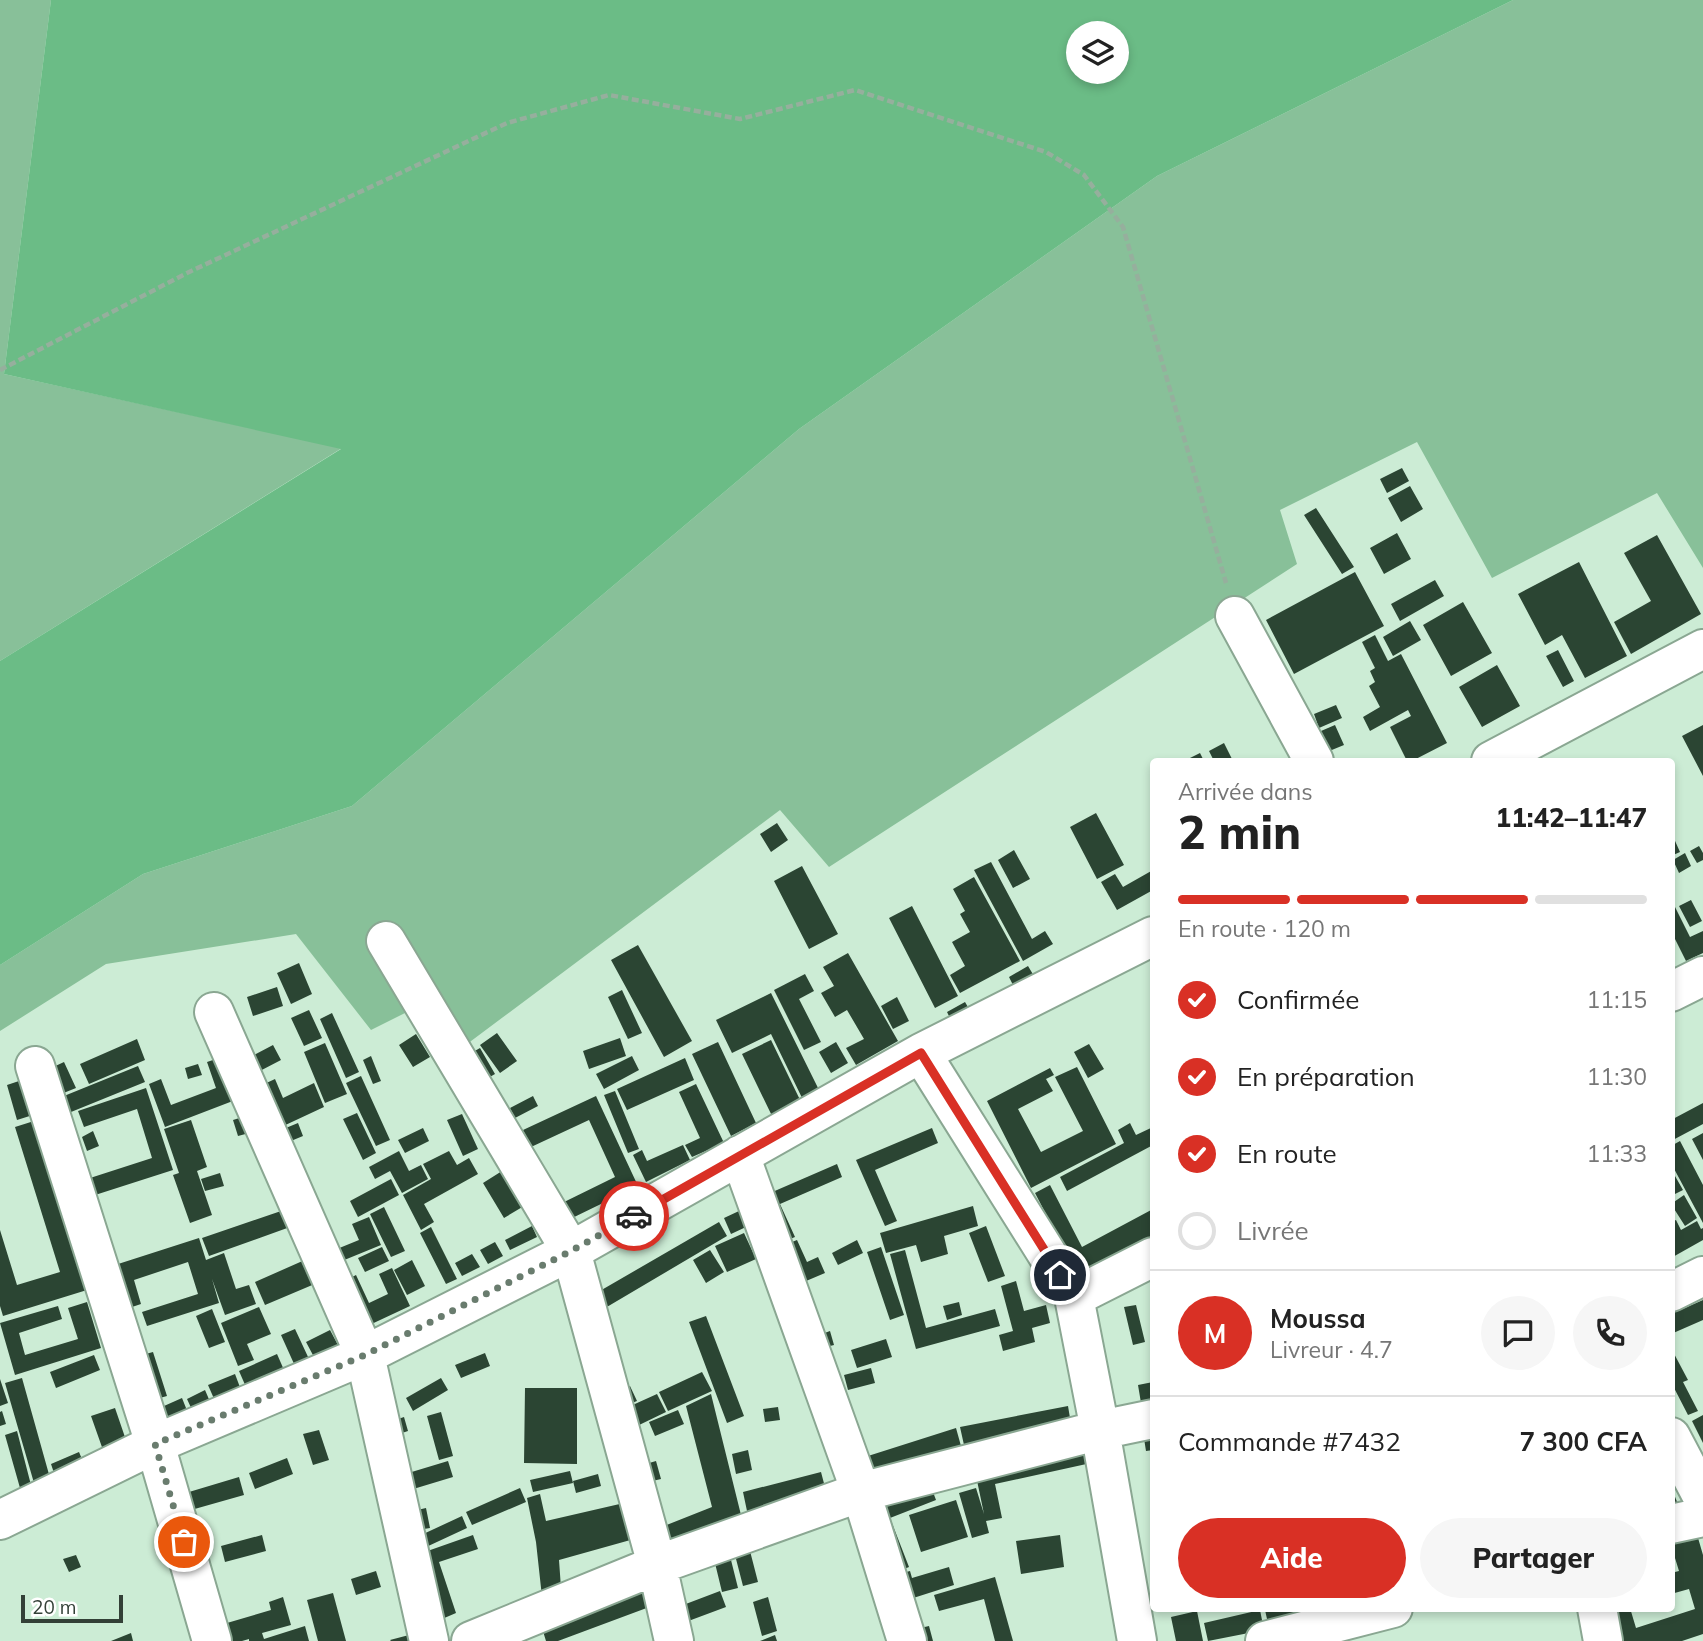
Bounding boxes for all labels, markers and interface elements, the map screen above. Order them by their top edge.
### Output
map controls [1066,21,1129,84]
button: layers [1066,21,1129,84]
text: Arrivée dans [1178,777,1313,806]
text: 11:42–11:47 [1496,801,1647,834]
text: 2 min [1178,803,1301,861]
text: En route · 120 m [1178,914,1351,943]
icon: check [1178,981,1216,1019]
text: Confirmée [1237,983,1359,1016]
text: 11:15 [1587,985,1647,1014]
icon: check [1178,1058,1216,1096]
text: En préparation [1237,1060,1415,1093]
text: 11:30 [1587,1062,1647,1091]
icon: check [1178,1135,1216,1173]
text: En route [1237,1137,1337,1170]
text: 11:33 [1587,1139,1647,1168]
courier [599,1181,669,1251]
icon: car [615,1197,653,1235]
text: Livrée [1237,1214,1309,1247]
pin [1030,1245,1090,1305]
icon: home [1041,1256,1079,1294]
button: chat [1481,1296,1555,1370]
button: phone [1573,1296,1647,1370]
text: Moussa [1270,1302,1366,1335]
text: M [1204,1317,1226,1350]
text: Livreur · 4.7 [1270,1335,1393,1364]
text: Commande #7432 [1178,1425,1401,1458]
text: 7 300 CFA [1520,1425,1647,1458]
pin [154,1512,214,1572]
button: Aide [1178,1518,1406,1598]
button: Partager [1420,1518,1647,1598]
icon: bag [165,1523,203,1561]
scale bar [21,1592,122,1624]
text: 20 m [32,1595,76,1619]

